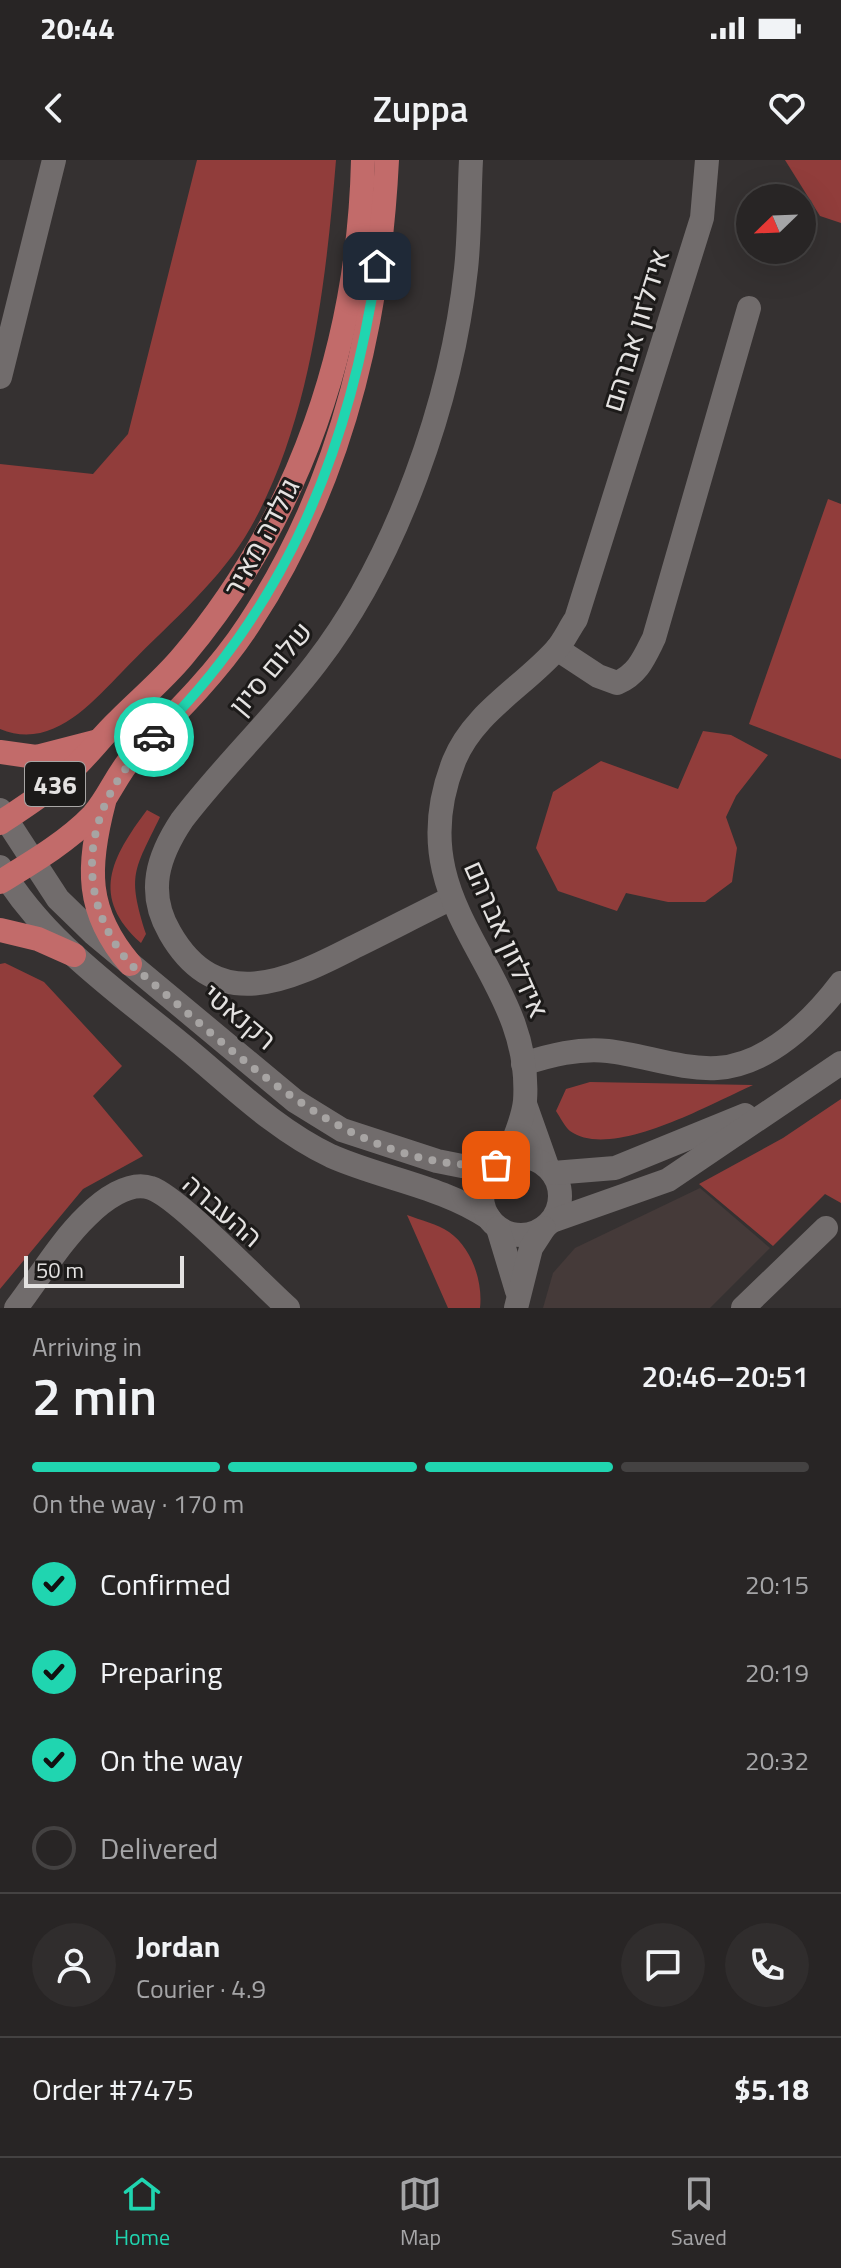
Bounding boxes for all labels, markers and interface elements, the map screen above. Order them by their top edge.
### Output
text: 20:44 [40,5,115,51]
text: Zuppa [373,81,468,136]
icon: back [32,86,76,130]
icon: heart [765,86,809,130]
north arrow [736,184,816,264]
map controls [736,184,816,264]
pin [343,232,411,300]
street label: אידלזון אברהם [590,243,680,417]
icon: home [355,244,399,288]
street label: גולדה מאיר [212,470,310,604]
street label: שלום סיון [218,612,322,724]
courier [114,697,194,777]
icon: car [132,715,176,759]
road number: 436 [25,762,85,806]
street label: אידלזון אברהם [453,853,561,1025]
street label: רקנאטי [194,972,286,1060]
pin [462,1131,530,1199]
icon: bag [474,1143,518,1187]
street label: ההעברה [173,1163,273,1257]
scale bar [24,1252,184,1288]
text: 50 m [36,1253,84,1287]
text: Arriving in [32,1327,142,1366]
text: 20:46–20:51 [642,1353,809,1399]
text: 2 min [32,1356,157,1435]
text: On the way · 170 m [32,1484,244,1523]
text: Confirmed [100,1561,231,1607]
icon: check [32,1562,76,1606]
text: 20:15 [745,1565,809,1604]
text: Preparing [100,1649,222,1695]
icon: check [32,1650,76,1694]
text: 20:19 [745,1653,809,1692]
text: On the way [100,1737,243,1783]
icon: check [32,1738,76,1782]
text: 20:32 [745,1741,809,1780]
text: Delivered [100,1825,218,1871]
button: person [32,1923,116,2007]
text: Jordan [136,1923,220,1969]
button: chat [621,1923,705,2007]
button: phone [725,1923,809,2007]
text: Courier · 4.9 [136,1969,266,2008]
text: Order #7475 [32,2066,194,2112]
text: $5.18 [734,2066,809,2112]
tab: Home [114,2172,170,2254]
tab: Map [398,2172,442,2254]
tab: Saved [671,2172,727,2254]

